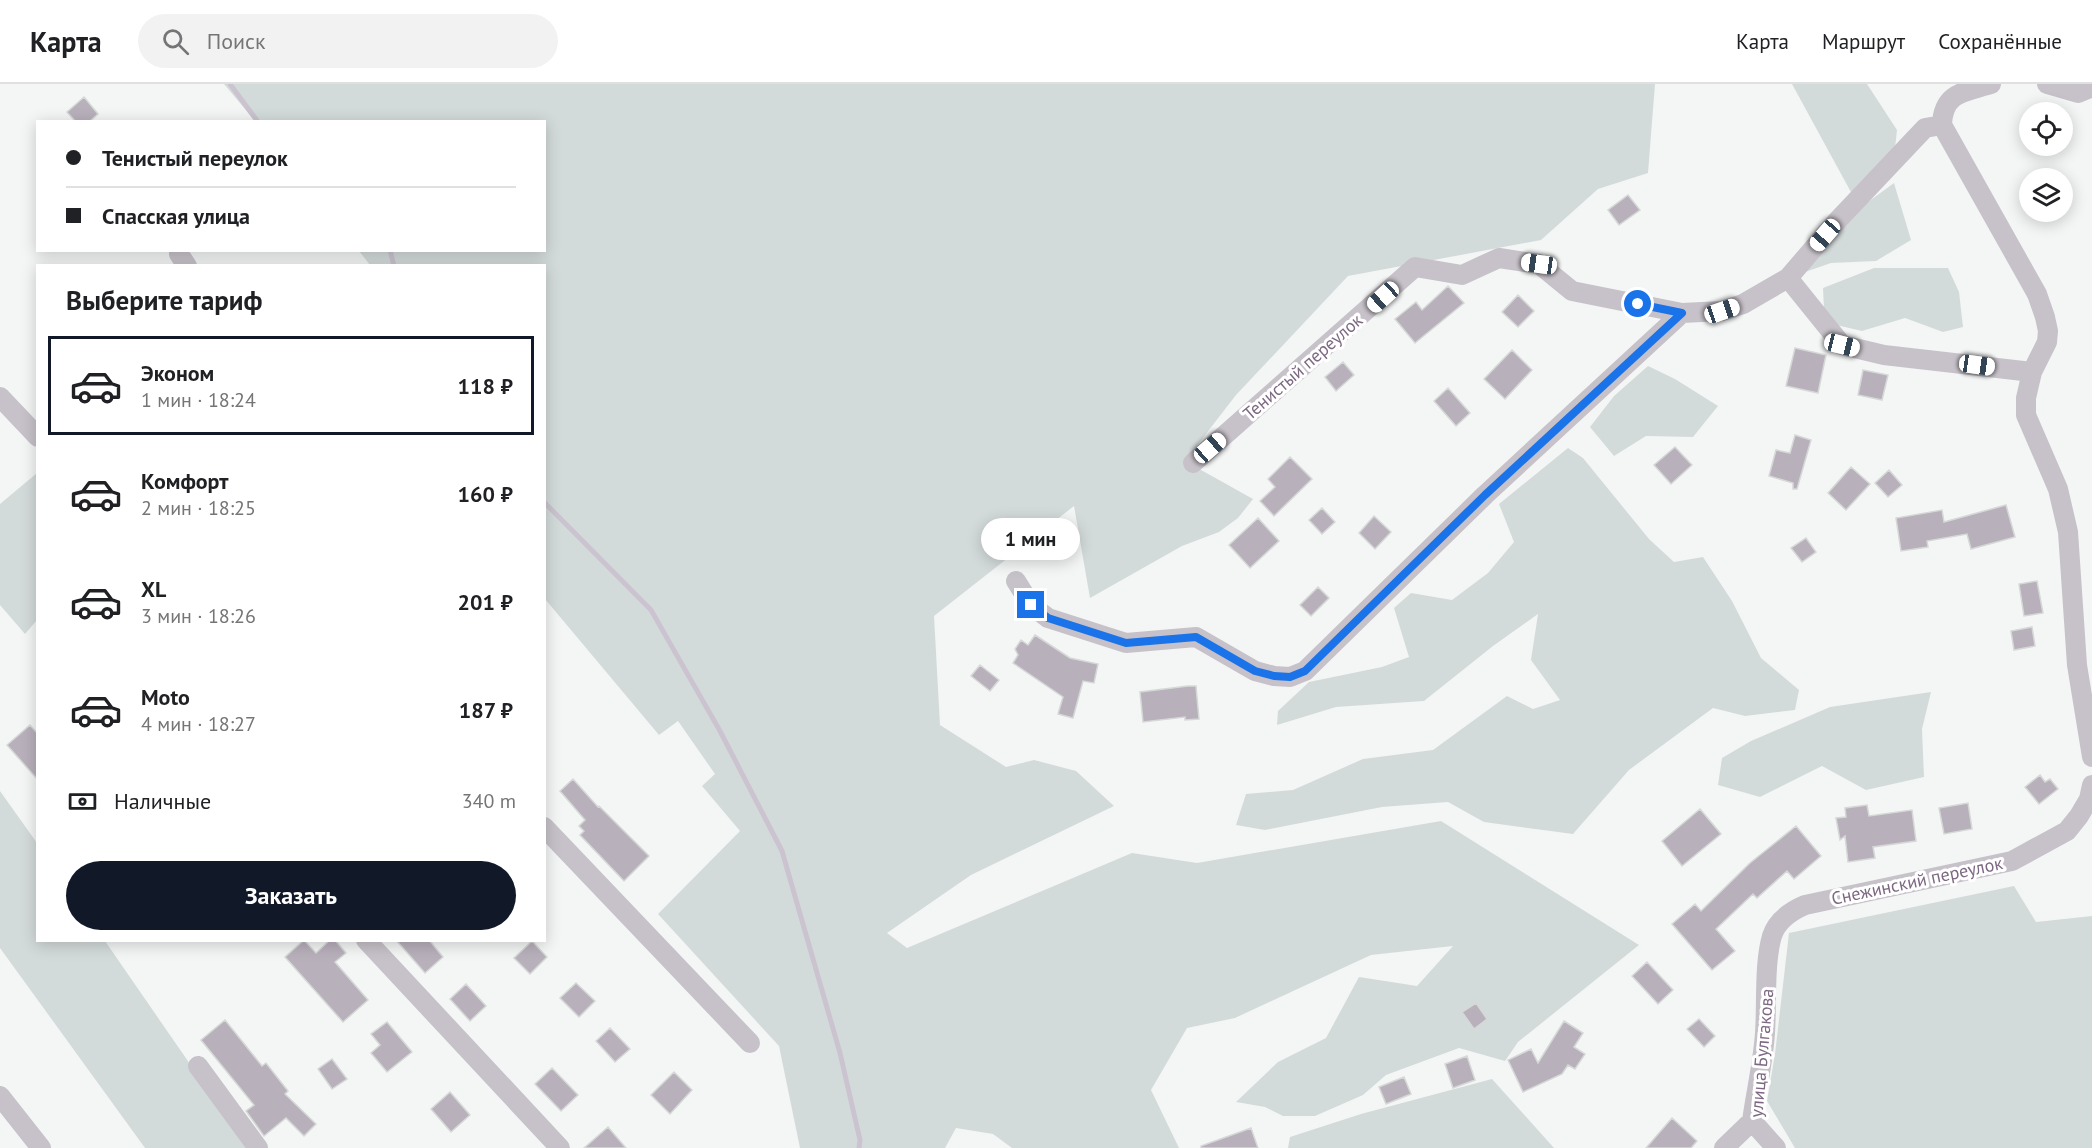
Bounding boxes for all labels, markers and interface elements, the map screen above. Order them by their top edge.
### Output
search box [138,14,558,68]
text: Карта [30,23,102,60]
icon: search [159,25,192,58]
text: Поиск [207,27,266,55]
text: Карта [1736,28,1789,55]
text: Маршрут [1822,28,1905,55]
text: Сохранённые [1938,28,2062,55]
map controls [2019,102,2073,222]
button: locate [2019,102,2073,156]
text: Тенистый переулок [102,144,288,172]
button: layers [2019,168,2073,222]
text: Спасская улица [102,202,250,230]
car [1806,216,1844,254]
car [1520,253,1558,275]
car [1364,278,1402,316]
text: Выберите тариф [66,283,262,317]
route start [1624,290,1651,317]
car [1702,297,1742,325]
street label: Тенистый переулок [1238,308,1367,425]
car [1822,332,1862,358]
car [1958,354,1996,376]
icon: car [69,359,123,413]
text: Эконом [141,359,214,387]
text: 118 ₽ [458,372,513,400]
text: 1 мин · 18:24 [141,387,256,413]
car [1191,429,1229,467]
icon: car [69,467,123,521]
text: Комфорт [141,467,229,495]
text: 160 ₽ [458,480,513,508]
text: 2 мин · 18:25 [141,495,256,521]
callout: 1 мин [982,518,1080,560]
text: 1 мин [1005,526,1056,552]
icon: car [69,575,123,629]
text: XL [141,575,166,603]
text: 201 ₽ [458,588,513,616]
route end [1017,591,1044,618]
text: 3 мин · 18:26 [141,603,256,629]
icon: car [69,683,123,737]
text: Moto [141,683,190,711]
text: 187 ₽ [459,696,513,724]
text: 4 мин · 18:27 [141,711,256,737]
icon: cash [66,785,99,818]
text: Наличные [114,787,211,815]
text: 340 m [462,788,516,814]
street label: Снежинский переулок [1829,851,2005,910]
button: Заказать [66,861,516,930]
street label: улица Булгакова [1744,988,1779,1118]

